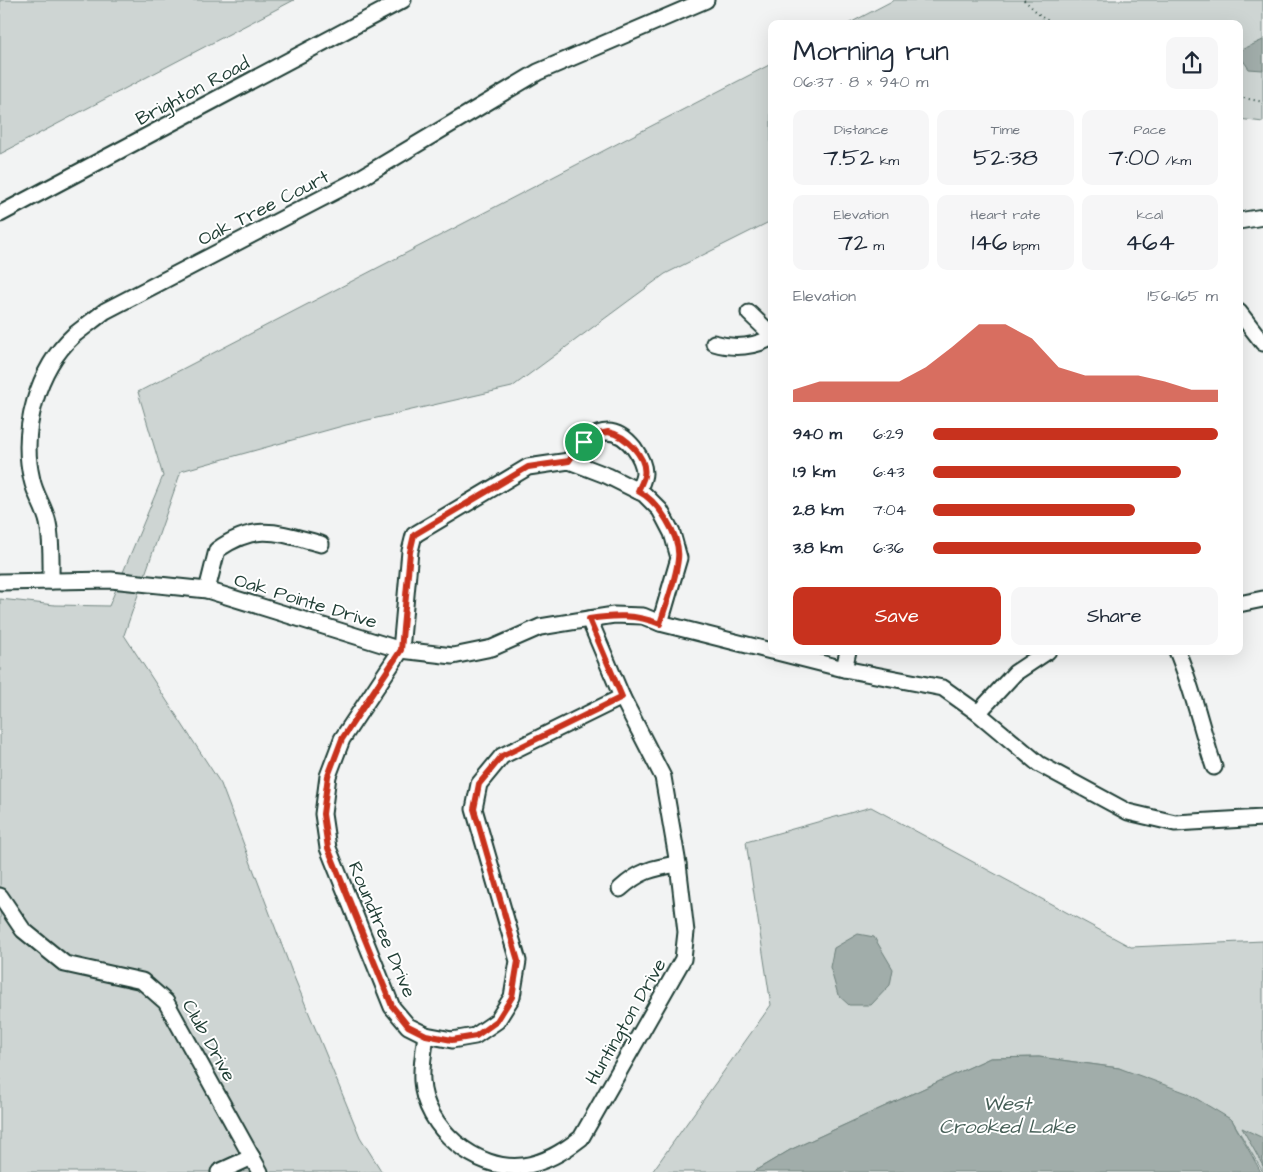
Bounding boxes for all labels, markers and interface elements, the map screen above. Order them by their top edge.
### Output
text: Morning run [793,32,949,71]
button: share [1166,37,1218,89]
street label: Brighton Road [131,50,255,134]
text: 06:37 · 8 × 940 m [793,71,929,93]
text: Distance [834,120,888,140]
text: Time [991,120,1020,140]
text: Pace [1134,120,1166,140]
text: 7.52 [823,140,874,175]
text: 52:38 [973,140,1038,175]
text: 7:00 [1109,140,1160,175]
text: km [874,151,899,171]
text: /km [1160,151,1191,171]
street label: Oak Tree Court [193,163,334,253]
text: Elevation [834,205,889,225]
text: Heart rate [970,205,1041,225]
text: kcal [1136,205,1163,225]
text: 72 [838,225,868,260]
text: 146 [971,225,1007,260]
text: 464 [1125,225,1175,260]
text: m [868,236,884,256]
text: bpm [1007,236,1040,256]
text: Elevation [793,285,856,307]
text: 156–165 m [1147,285,1218,307]
pin [563,421,605,463]
text: 940 m [793,423,842,445]
text: 6:29 [873,423,904,445]
icon: arrive [570,428,598,456]
text: 1.9 km [793,461,835,483]
text: 6:43 [873,461,905,483]
text: 2.8 km [793,499,843,521]
text: 7:04 [873,499,907,521]
text: 3.8 km [793,537,842,559]
text: 6:36 [873,537,904,559]
street label: Oak Pointe Drive [231,567,380,636]
button: Save [793,587,1001,645]
button: Share [1011,587,1218,645]
street label: Roundtree Drive [341,857,422,1002]
street label: Huntington Drive [579,954,674,1090]
street label: Club Drive [175,995,242,1087]
water label: West Crooked Lake [939,1090,1076,1141]

